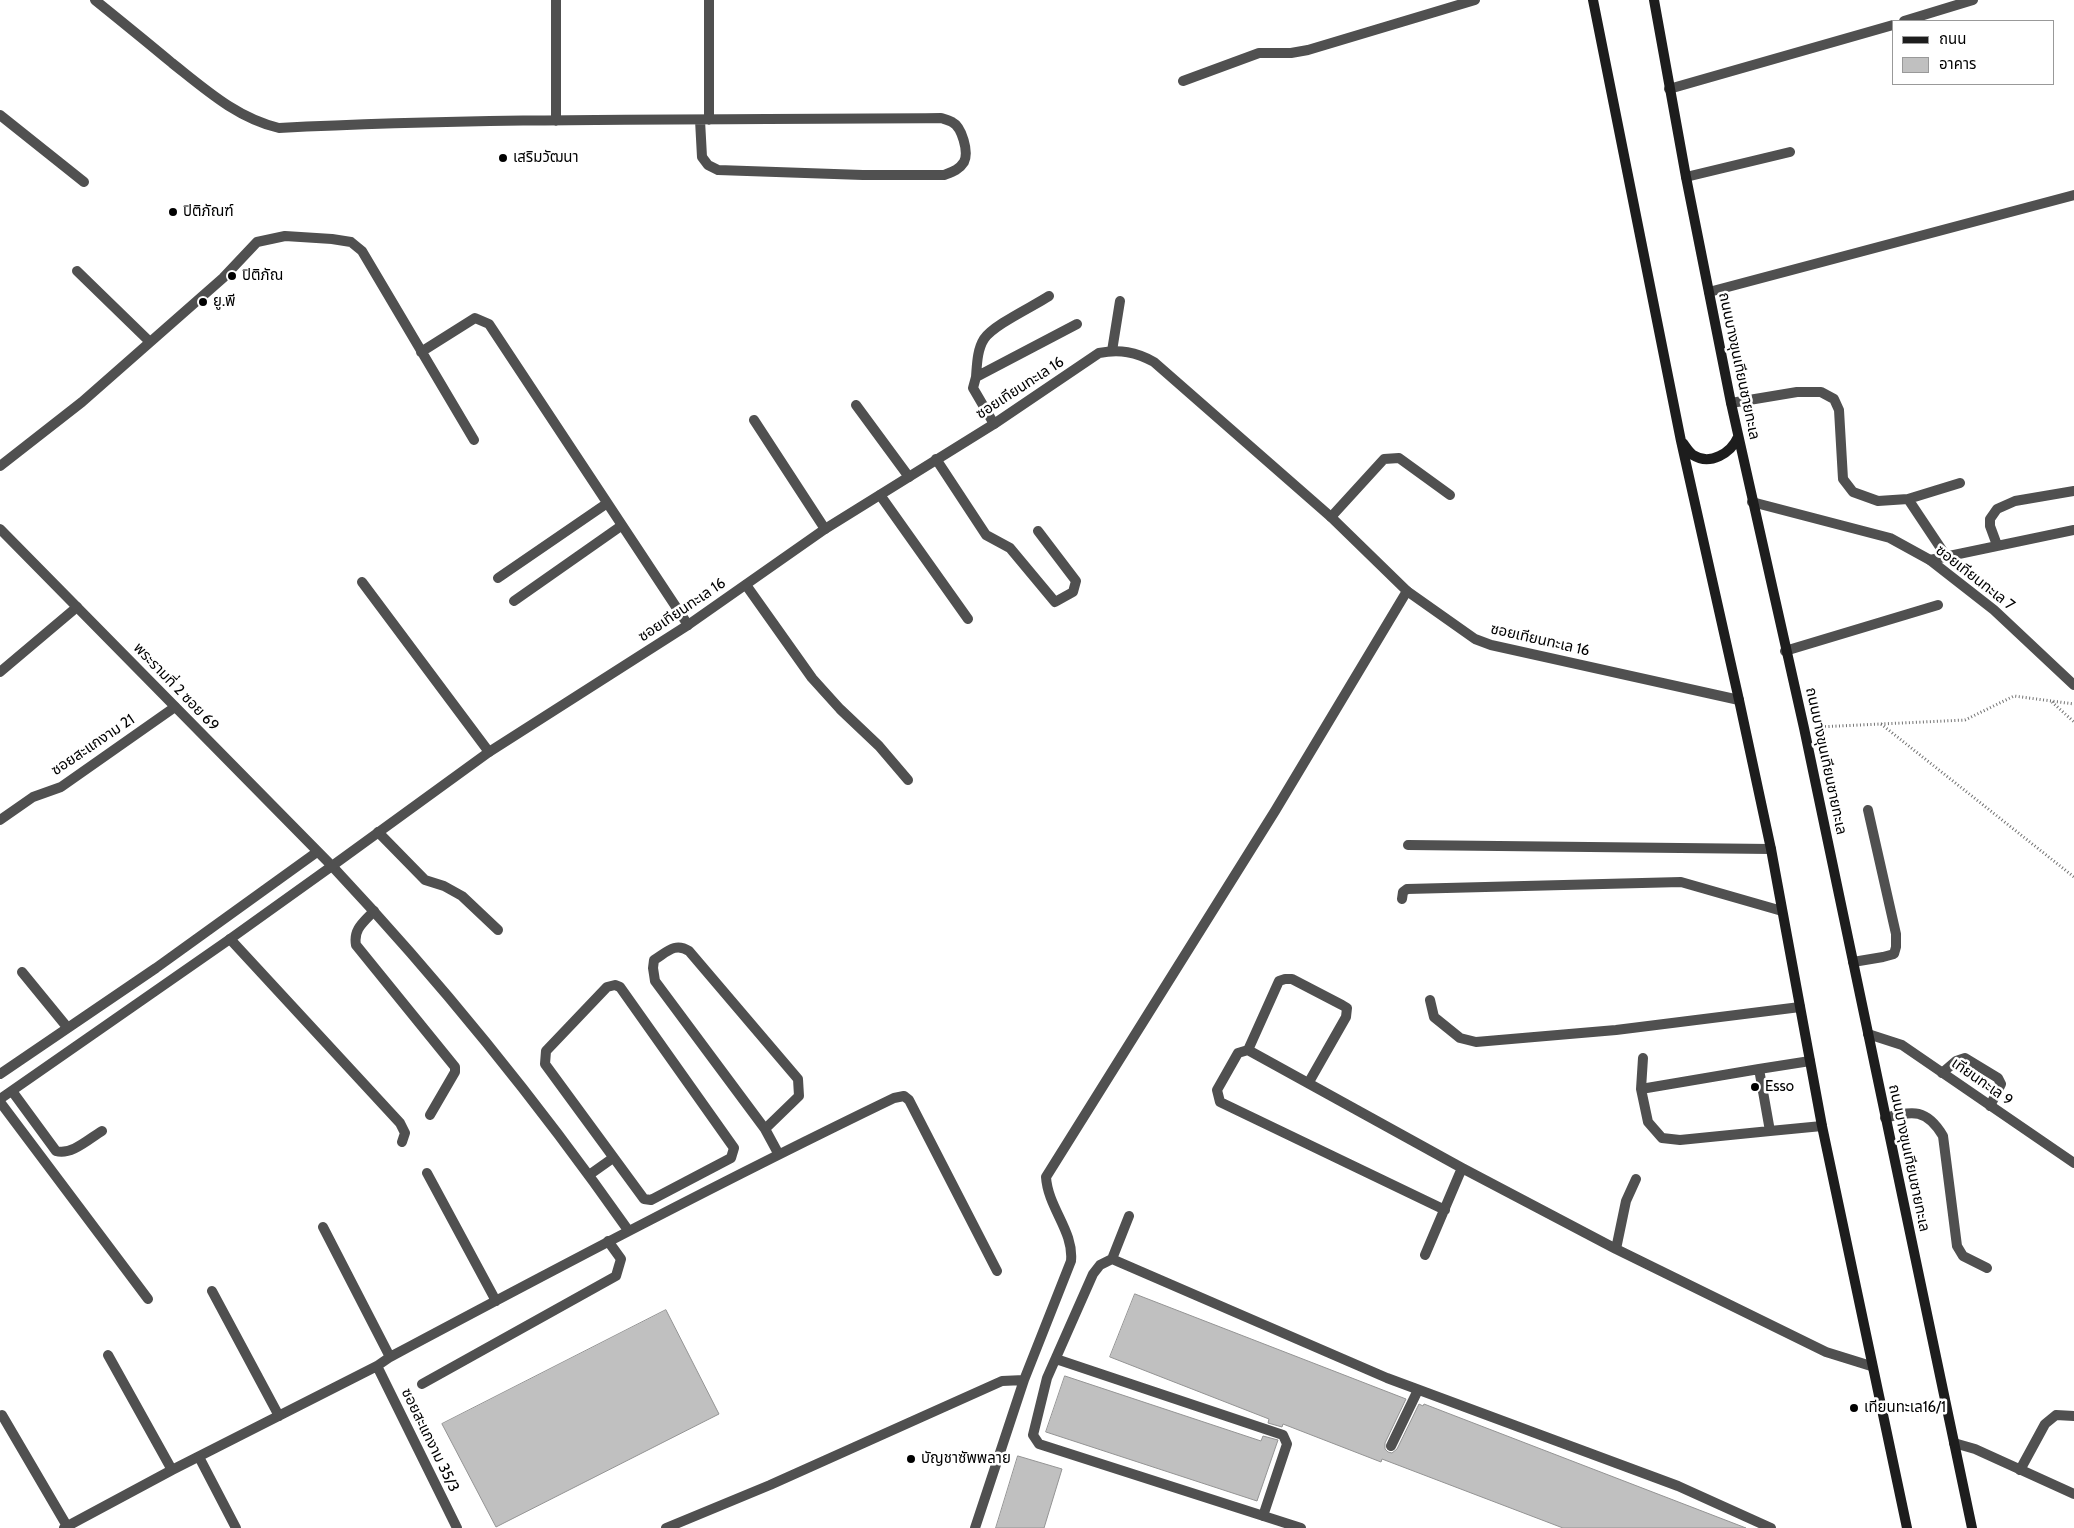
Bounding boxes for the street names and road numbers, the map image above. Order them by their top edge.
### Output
street label: ถนนบางขุนเทียนชายทะเล [1715,291,1763,441]
street label: ซอยเทียนทะเล 16 [973,353,1067,423]
street label: ซอยเทียนทะเล 7 [1932,542,2018,614]
street label: ซอยเทียนทะเล 16 [635,574,729,646]
street label: ซอยเทียนทะเล 16 [1489,620,1591,660]
street label: พระรามที่ 2 ซอย 69 [129,639,223,735]
street label: ถนนบางขุนเทียนชายทะเล [1802,686,1850,836]
street label: ซอยสะแกงาม 21 [48,711,138,779]
street label: เทียนทะเล 9 [1948,1054,2016,1110]
street label: ถนนบางขุนเทียนชายทะเล [1885,1083,1933,1233]
street label: ซอยสะแกงาม 35/3 [397,1385,463,1495]

